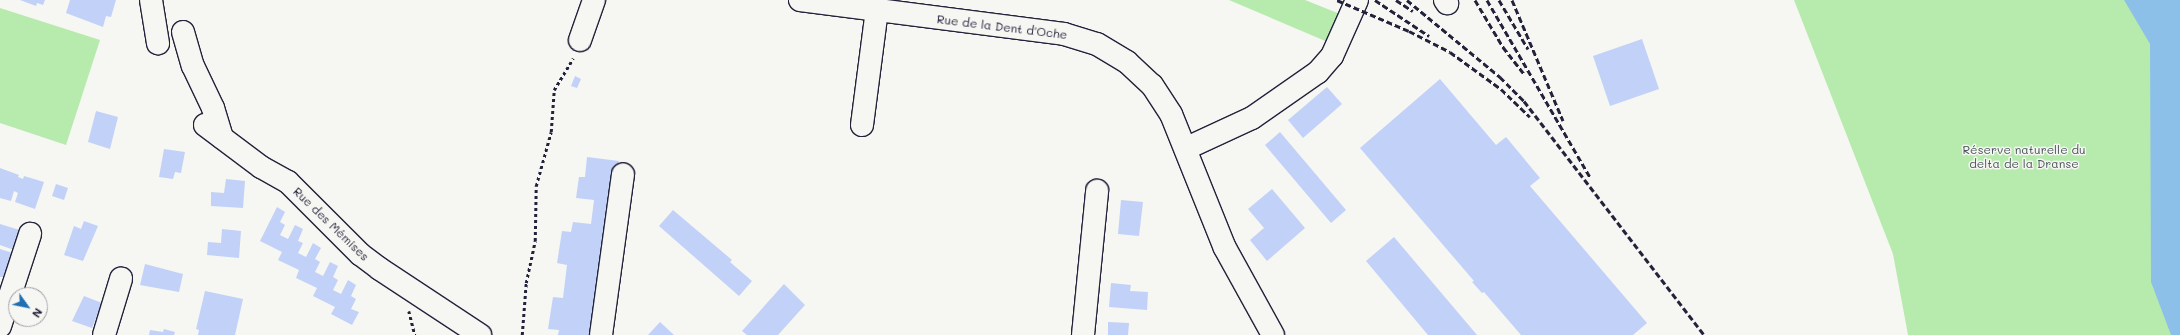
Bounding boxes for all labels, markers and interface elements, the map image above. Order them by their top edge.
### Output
street label: Rue de la Dent d'Oche [936,12,1068,42]
park label: Réserve naturelle du delta de la Dranse [1962,143,2086,171]
street label: Rue des Mémises [290,184,372,264]
north arrow [8,287,48,327]
text: N [29,306,46,321]

